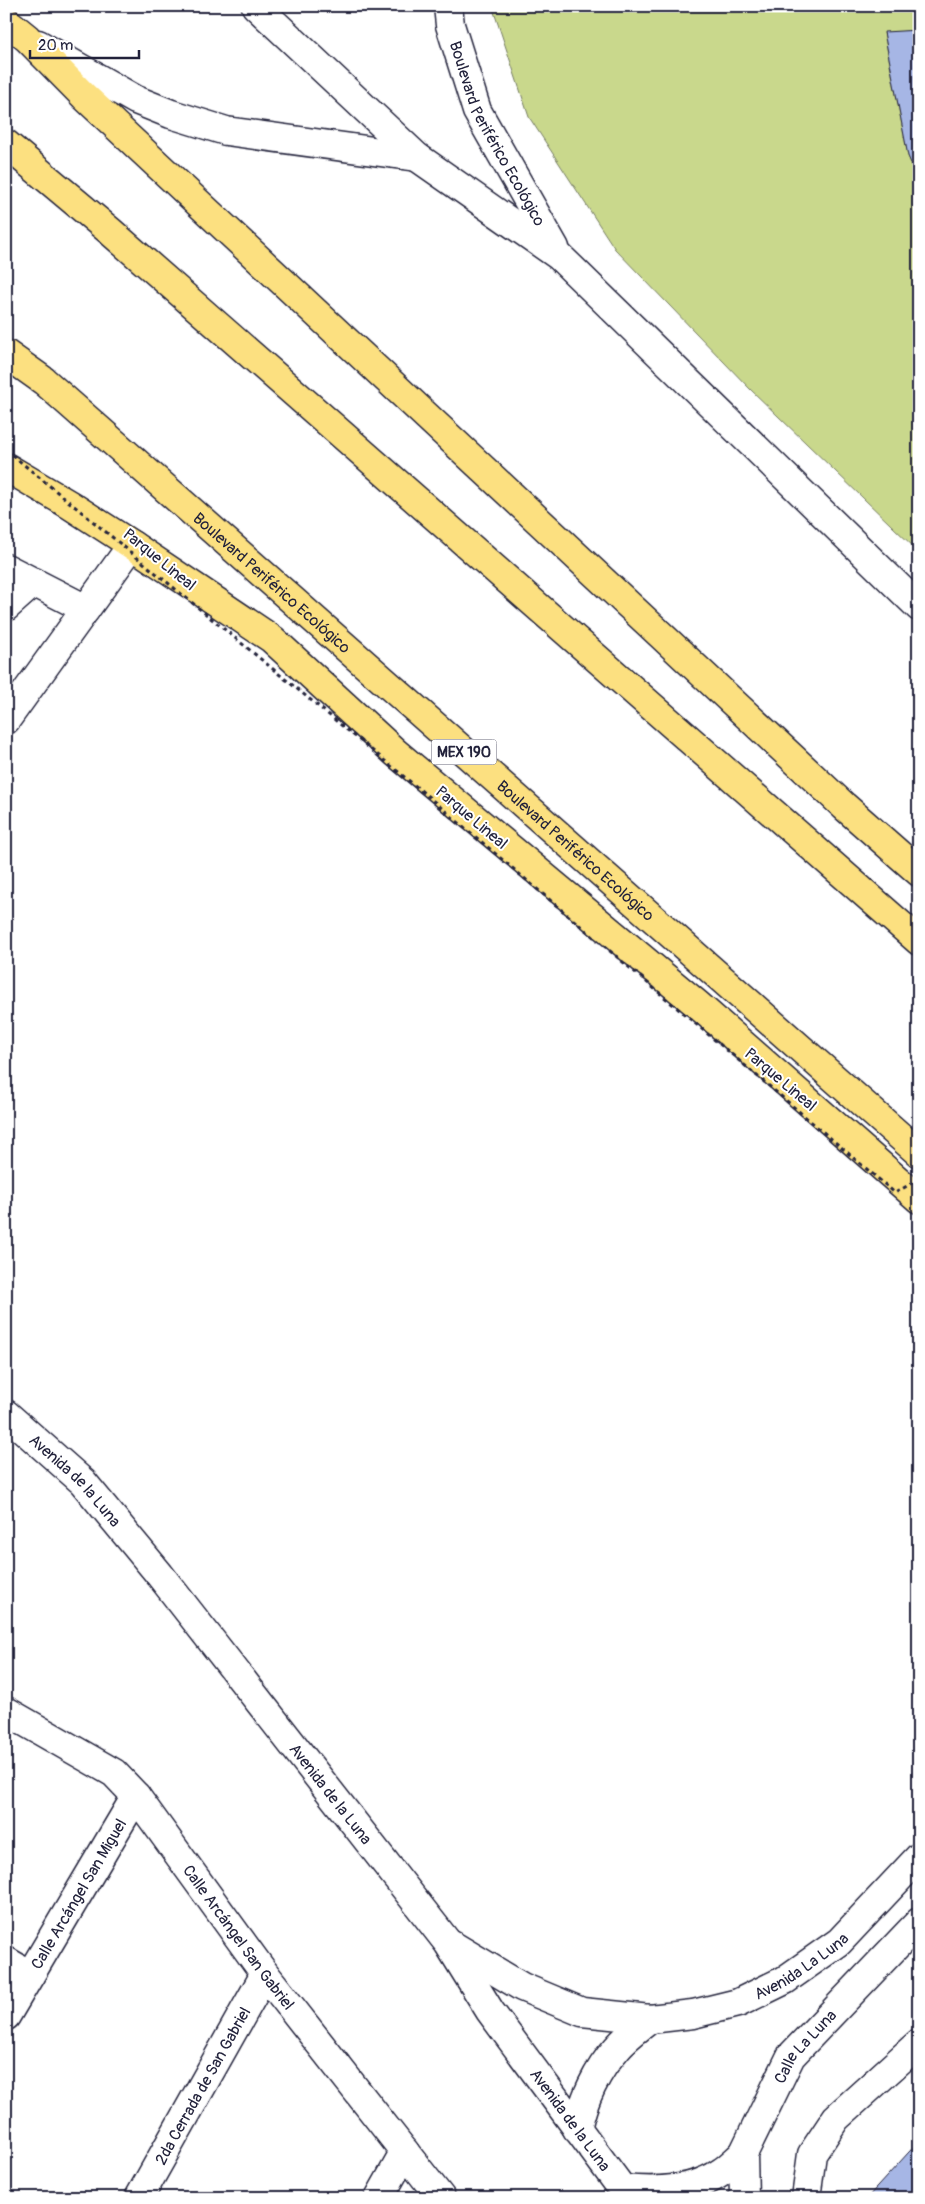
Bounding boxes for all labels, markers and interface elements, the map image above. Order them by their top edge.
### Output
scale bar [30,28,139,60]
text: 20 m [38,36,73,55]
street label: Boulevard Periférico Ecológico [445,39,550,230]
street label: Boulevard Periférico Ecológico [189,508,355,658]
street label: Parque Lineal [119,524,200,595]
road number: MEX 190 [432,740,496,764]
street label: Boulevard Periférico Ecológico [492,776,658,926]
street label: Parque Lineal [431,782,512,854]
street label: Parque Lineal [740,1044,821,1116]
street label: Avenida de la Luna [25,1430,125,1531]
street label: Avenida de la Luna [285,1740,376,1849]
street label: Calle Arcángel San Miguel [27,1815,131,1973]
street label: Calle Arcángel San Gabriel [178,1861,298,2014]
street label: Avenida La Luna [751,1929,853,2004]
street label: 2da Cerrada de San Gabriel [151,2004,255,2168]
street label: Calle La Luna [770,2006,841,2087]
street label: Avenida de la Luna [525,2065,615,2175]

